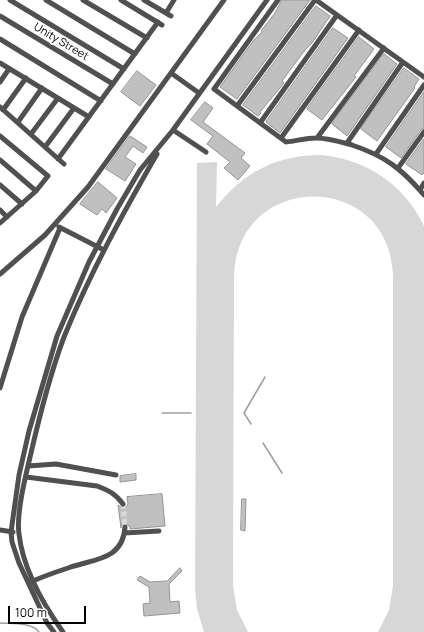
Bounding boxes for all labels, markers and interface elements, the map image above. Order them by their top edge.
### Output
street label: Unity Street [31,21,91,63]
scale bar [10,598,88,624]
text: 100 m [15,604,47,621]

